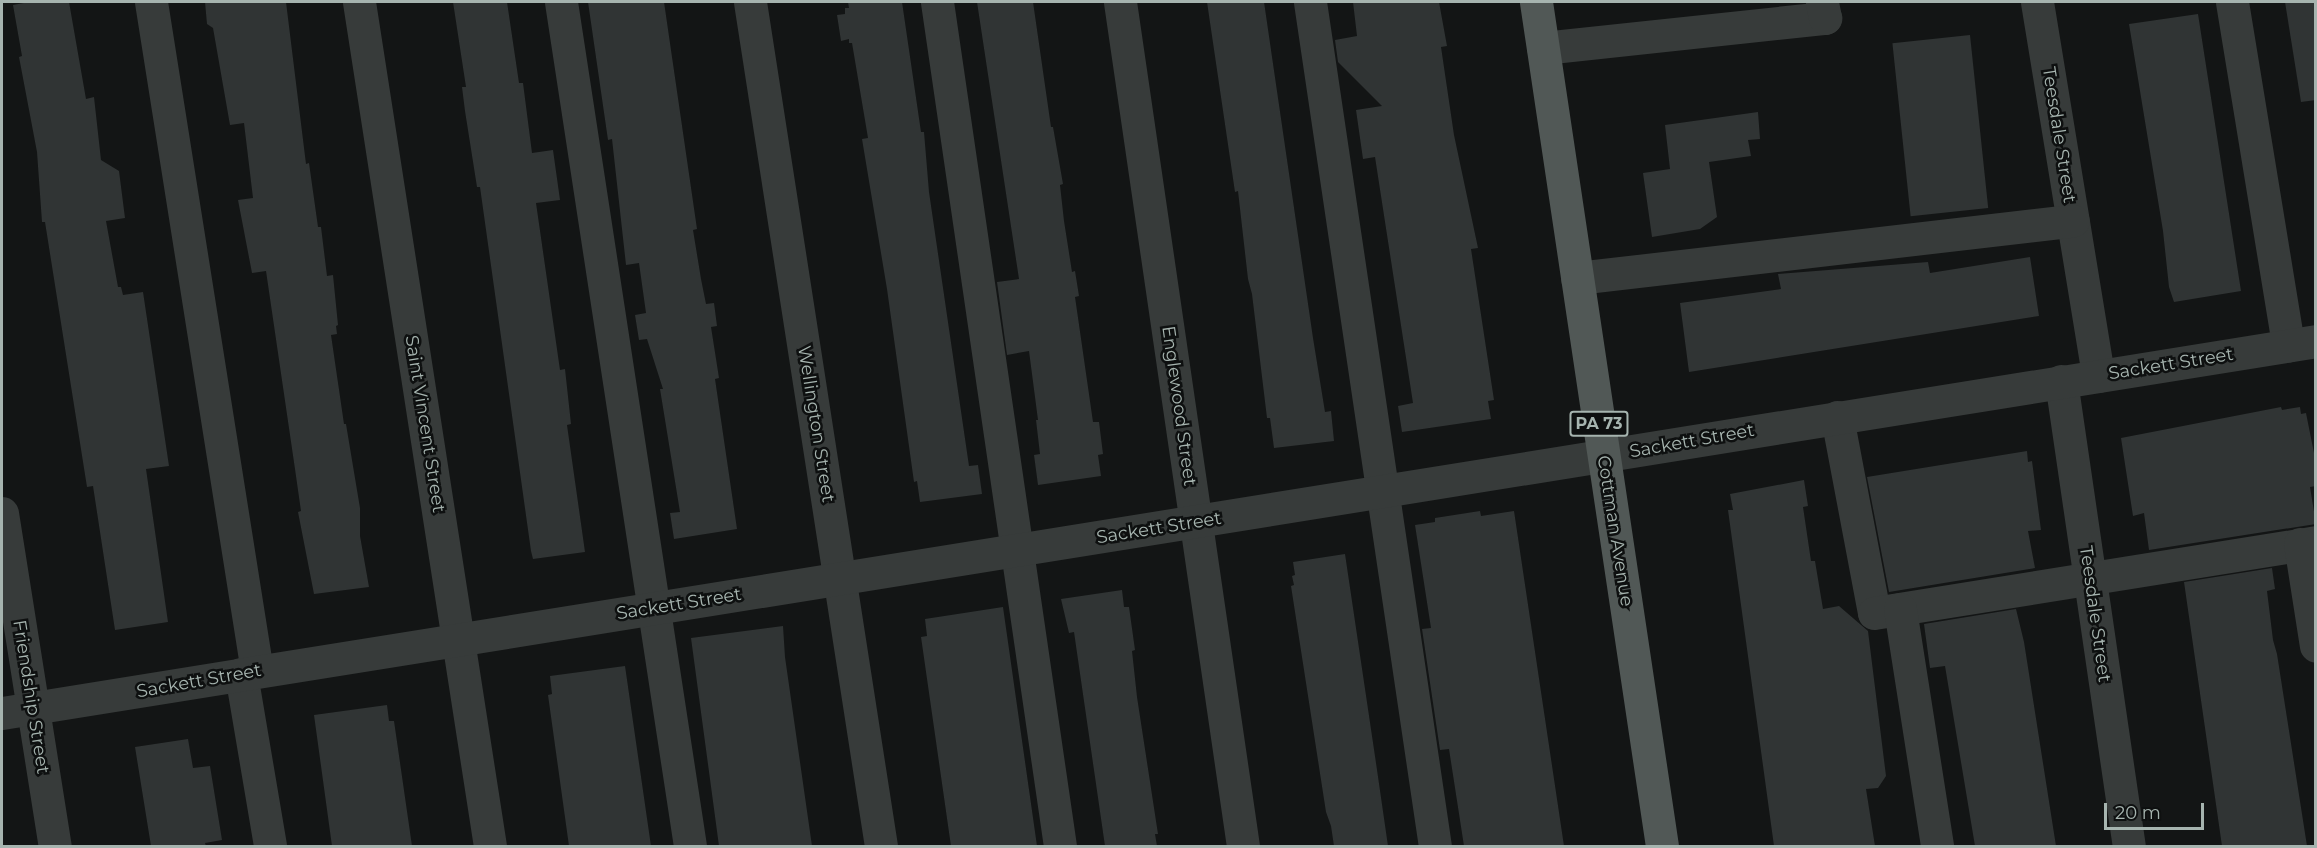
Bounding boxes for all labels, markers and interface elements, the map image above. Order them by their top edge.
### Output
street label: Teesdale Street [2038,65,2080,205]
street label: Englewood Street [1157,325,1201,487]
street label: Saint Vincent Street [400,334,450,514]
street label: Sackett Street [2107,343,2235,385]
street label: Wellington Street [793,344,839,504]
road number: PA 73 [1569,411,1629,437]
street label: Sackett Street [1628,419,1756,463]
street label: Cottman Avenue [1592,454,1638,608]
street label: Sackett Street [1095,507,1223,549]
street label: Teesdale Street [2075,544,2115,684]
street label: Sackett Street [615,583,743,625]
street label: Friendship Street [8,619,54,775]
street label: Sackett Street [135,659,263,703]
scale bar [2107,791,2208,829]
text: 20 m [2115,802,2161,824]

